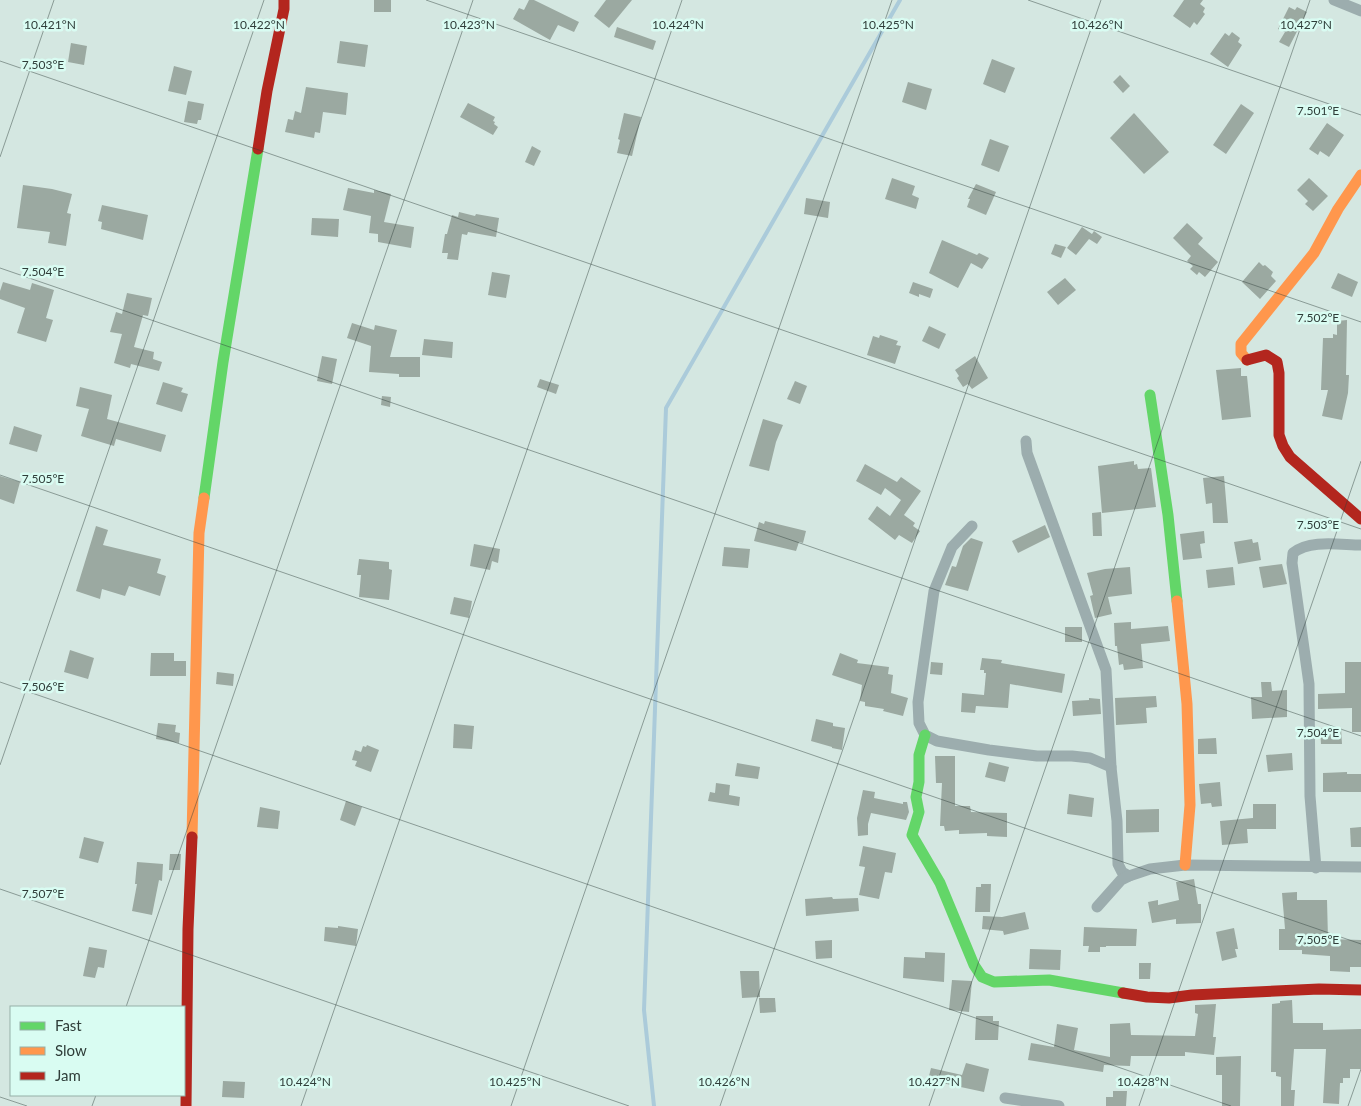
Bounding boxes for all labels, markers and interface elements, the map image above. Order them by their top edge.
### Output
text: 10.421°N [24,17,76,32]
text: 10.422°N [233,17,285,32]
text: 10.423°N [443,17,495,32]
text: 10.424°N [652,17,704,32]
text: 10.425°N [862,17,914,32]
text: 10.426°N [1071,17,1123,32]
text: 10.427°N [1280,17,1332,32]
text: 7.503°E [22,57,64,72]
text: 7.501°E [1297,103,1339,118]
text: 7.504°E [22,264,64,279]
text: 7.502°E [1297,310,1339,325]
text: 7.505°E [22,471,64,486]
text: 7.503°E [1297,517,1339,532]
text: 7.506°E [22,679,64,694]
text: 7.504°E [1297,725,1339,740]
text: 7.507°E [22,886,64,901]
text: 7.505°E [1297,932,1339,947]
legend [10,1006,185,1096]
text: Fast [55,1016,82,1034]
text: Slow [55,1041,87,1059]
text: Jam [55,1066,81,1084]
text: 10.424°N [279,1074,331,1089]
text: 10.425°N [489,1074,541,1089]
text: 10.426°N [698,1074,750,1089]
text: 10.427°N [908,1074,960,1089]
text: 10.428°N [1117,1074,1169,1089]

